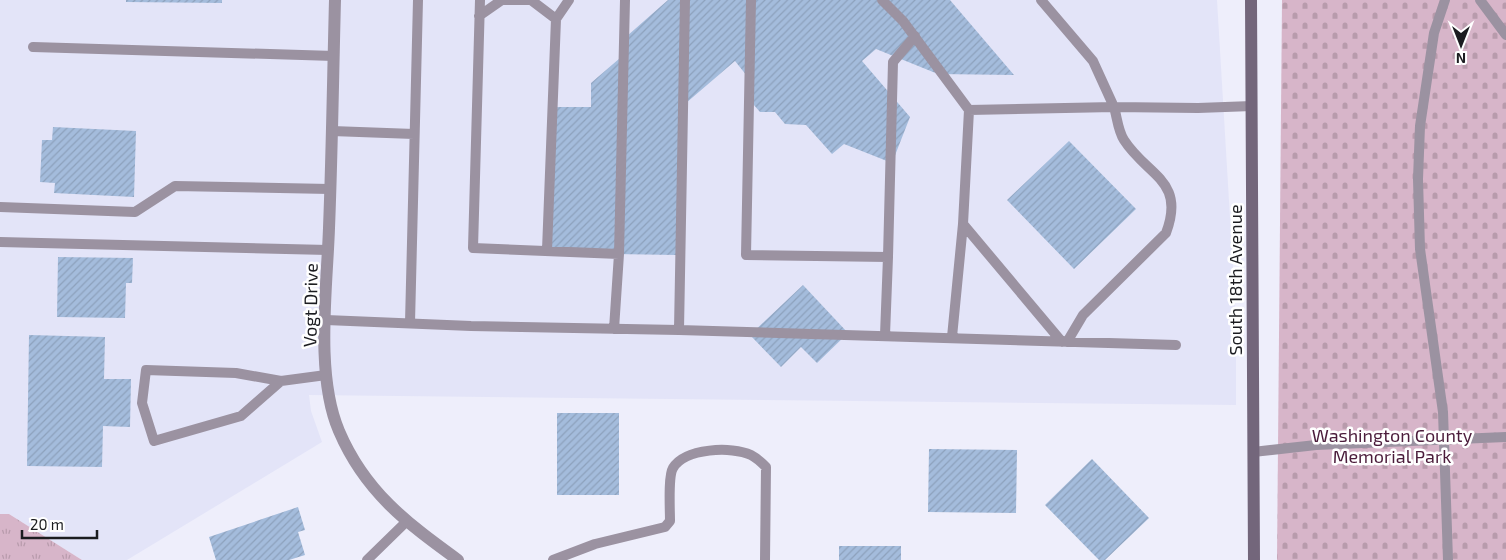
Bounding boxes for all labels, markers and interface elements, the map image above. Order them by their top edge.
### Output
north arrow [1436,20,1486,70]
text: N [1456,50,1466,67]
street label: South 18th Avenue [1224,204,1246,356]
street label: Vogt Drive [298,263,322,347]
park label: Washington County Memorial Park [1312,424,1473,467]
scale bar [22,508,98,540]
text: 20 m [30,515,64,533]

